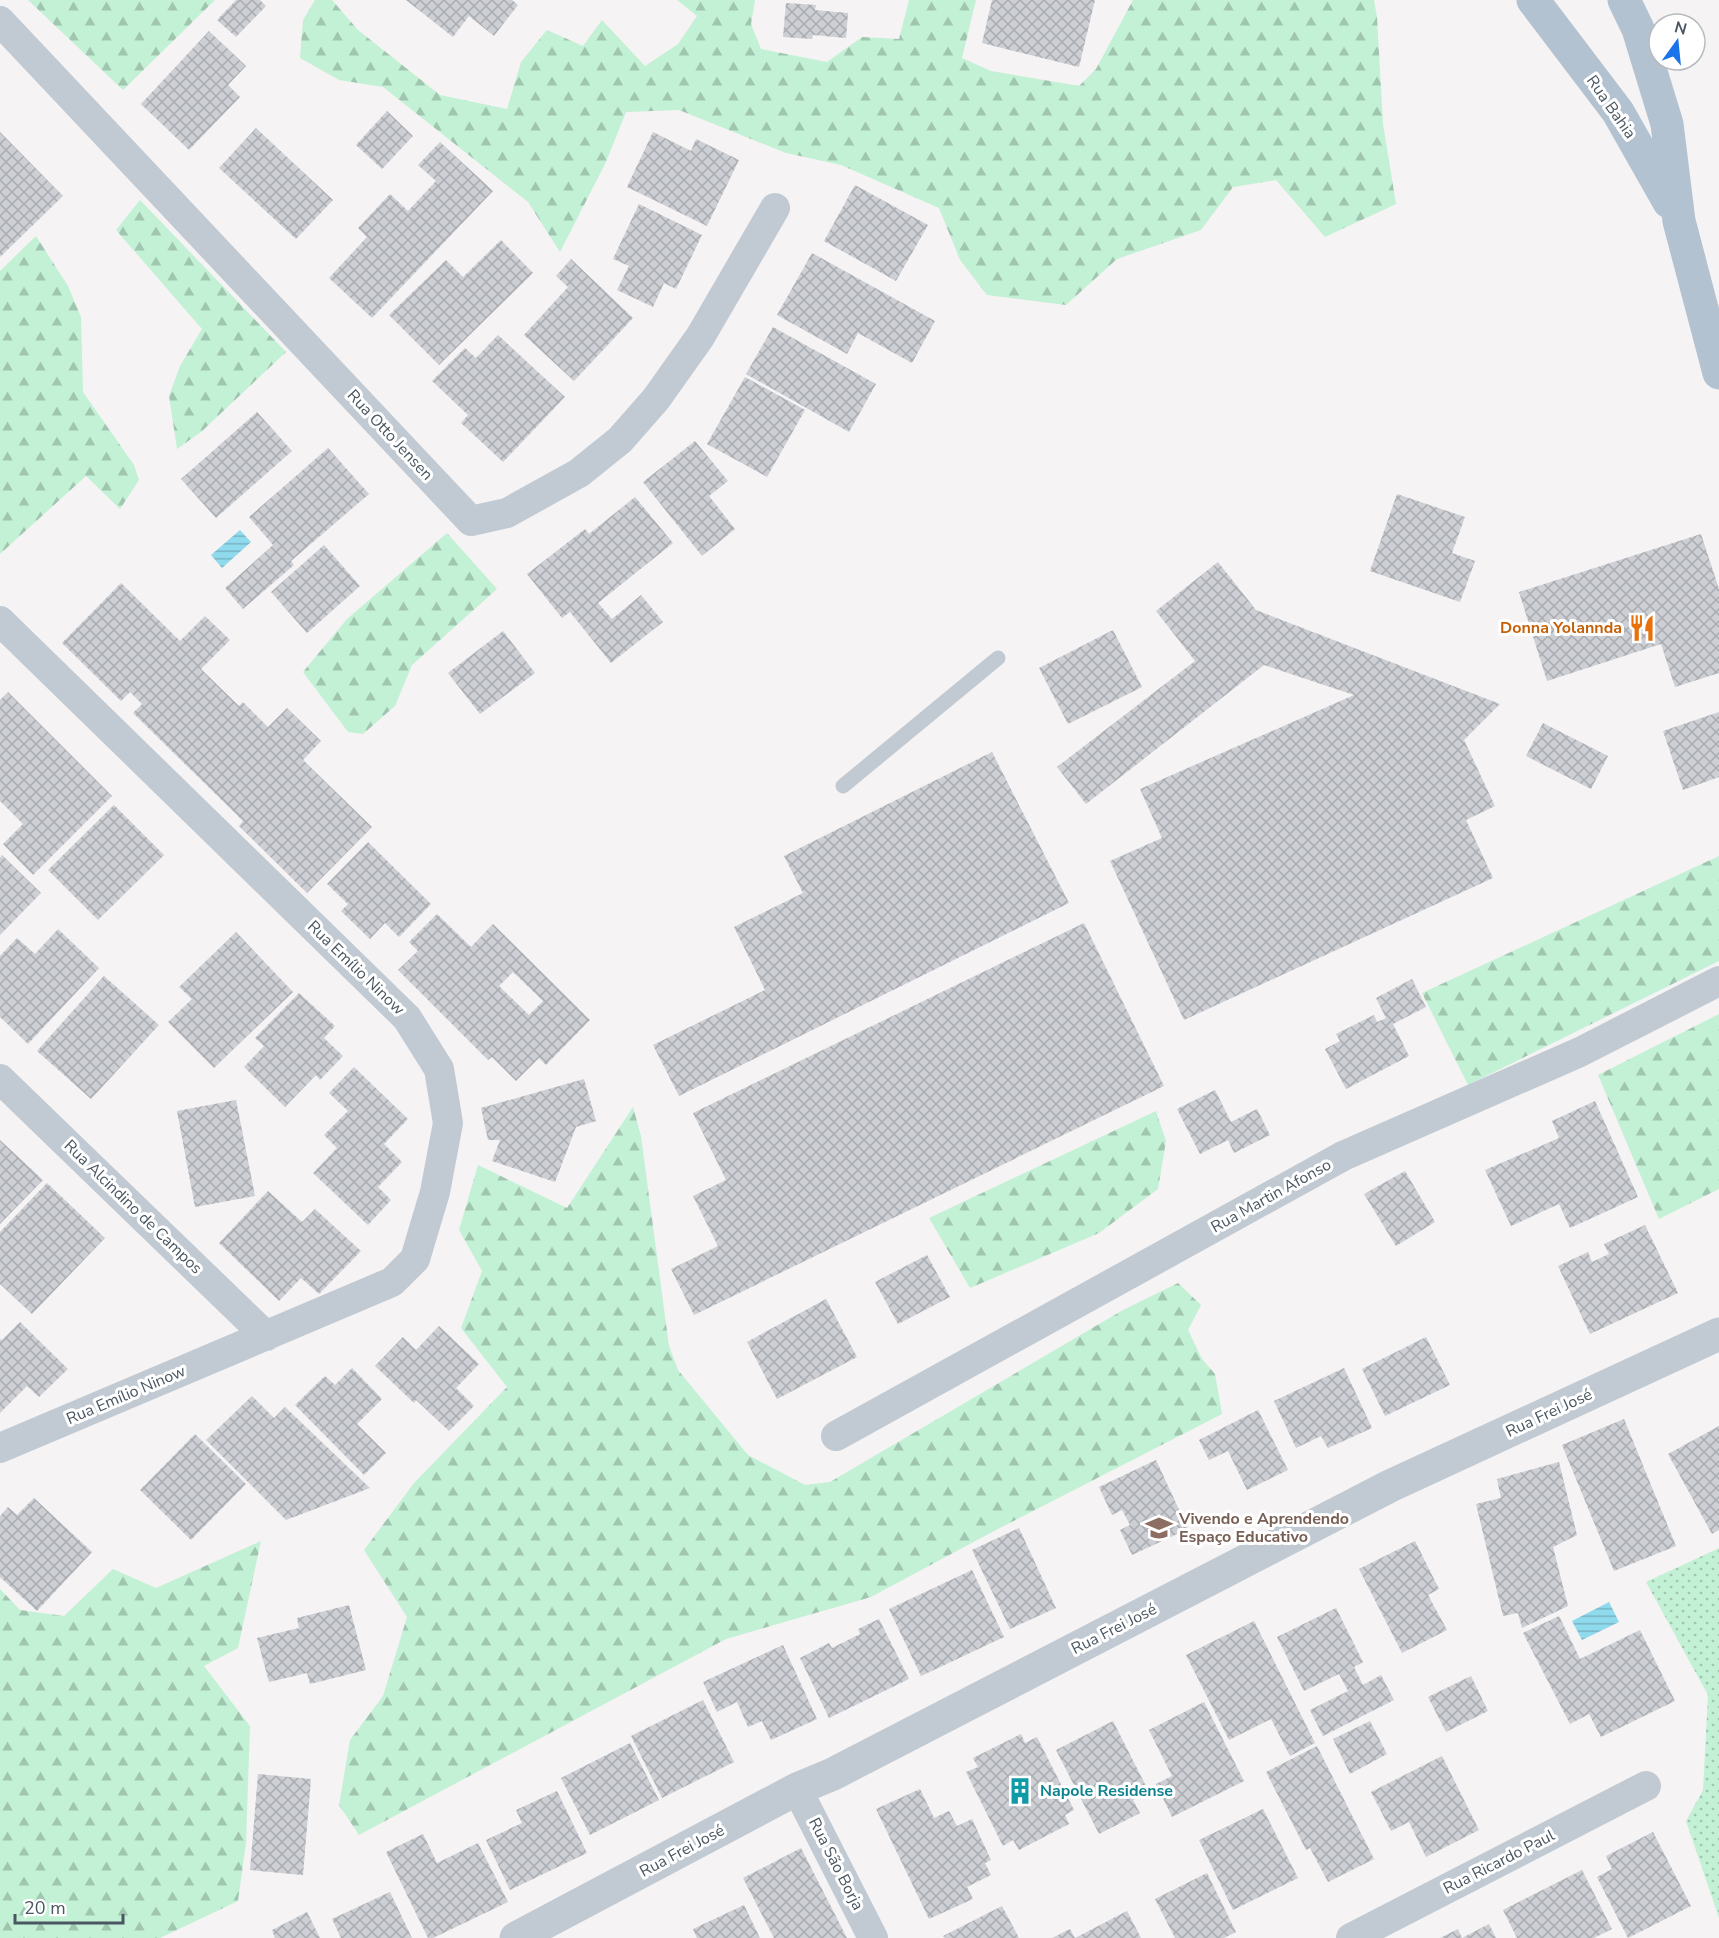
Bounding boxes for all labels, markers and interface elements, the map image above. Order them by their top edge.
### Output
north arrow [1647,12,1707,72]
text: N [1672,16,1689,41]
street label: Rua Bahia [1581,71,1641,143]
street label: Rua Otto Jensen [342,385,438,485]
restaurant icon: Donna Yolannda [1627,613,1657,643]
place label: Donna Yolannda [1500,617,1622,639]
street label: Rua Emílio Ninow [302,916,410,1021]
street label: Rua Alcindino de Campos [59,1135,207,1279]
street label: Rua Martin Afonso [1207,1154,1335,1238]
street label: Rua Emílio Ninow [63,1360,190,1430]
street label: Rua Frei José [1502,1383,1596,1443]
place label: Vivendo e Aprendendo Espaço Educativo [1178,1508,1349,1548]
school or university icon: Vivendo e Aprendendo Espaço Educativo [1144,1513,1174,1543]
street label: Rua Frei José [1068,1598,1160,1660]
building icon: Napole Residense [1005,1776,1035,1806]
place label: Napole Residense [1040,1780,1173,1802]
street label: Rua São Borja [803,1814,869,1914]
street label: Rua Frei José [636,1819,728,1883]
street label: Rua Ricardo Paul [1439,1824,1559,1900]
scale bar [15,1887,123,1925]
text: 20 m [24,1896,66,1920]

